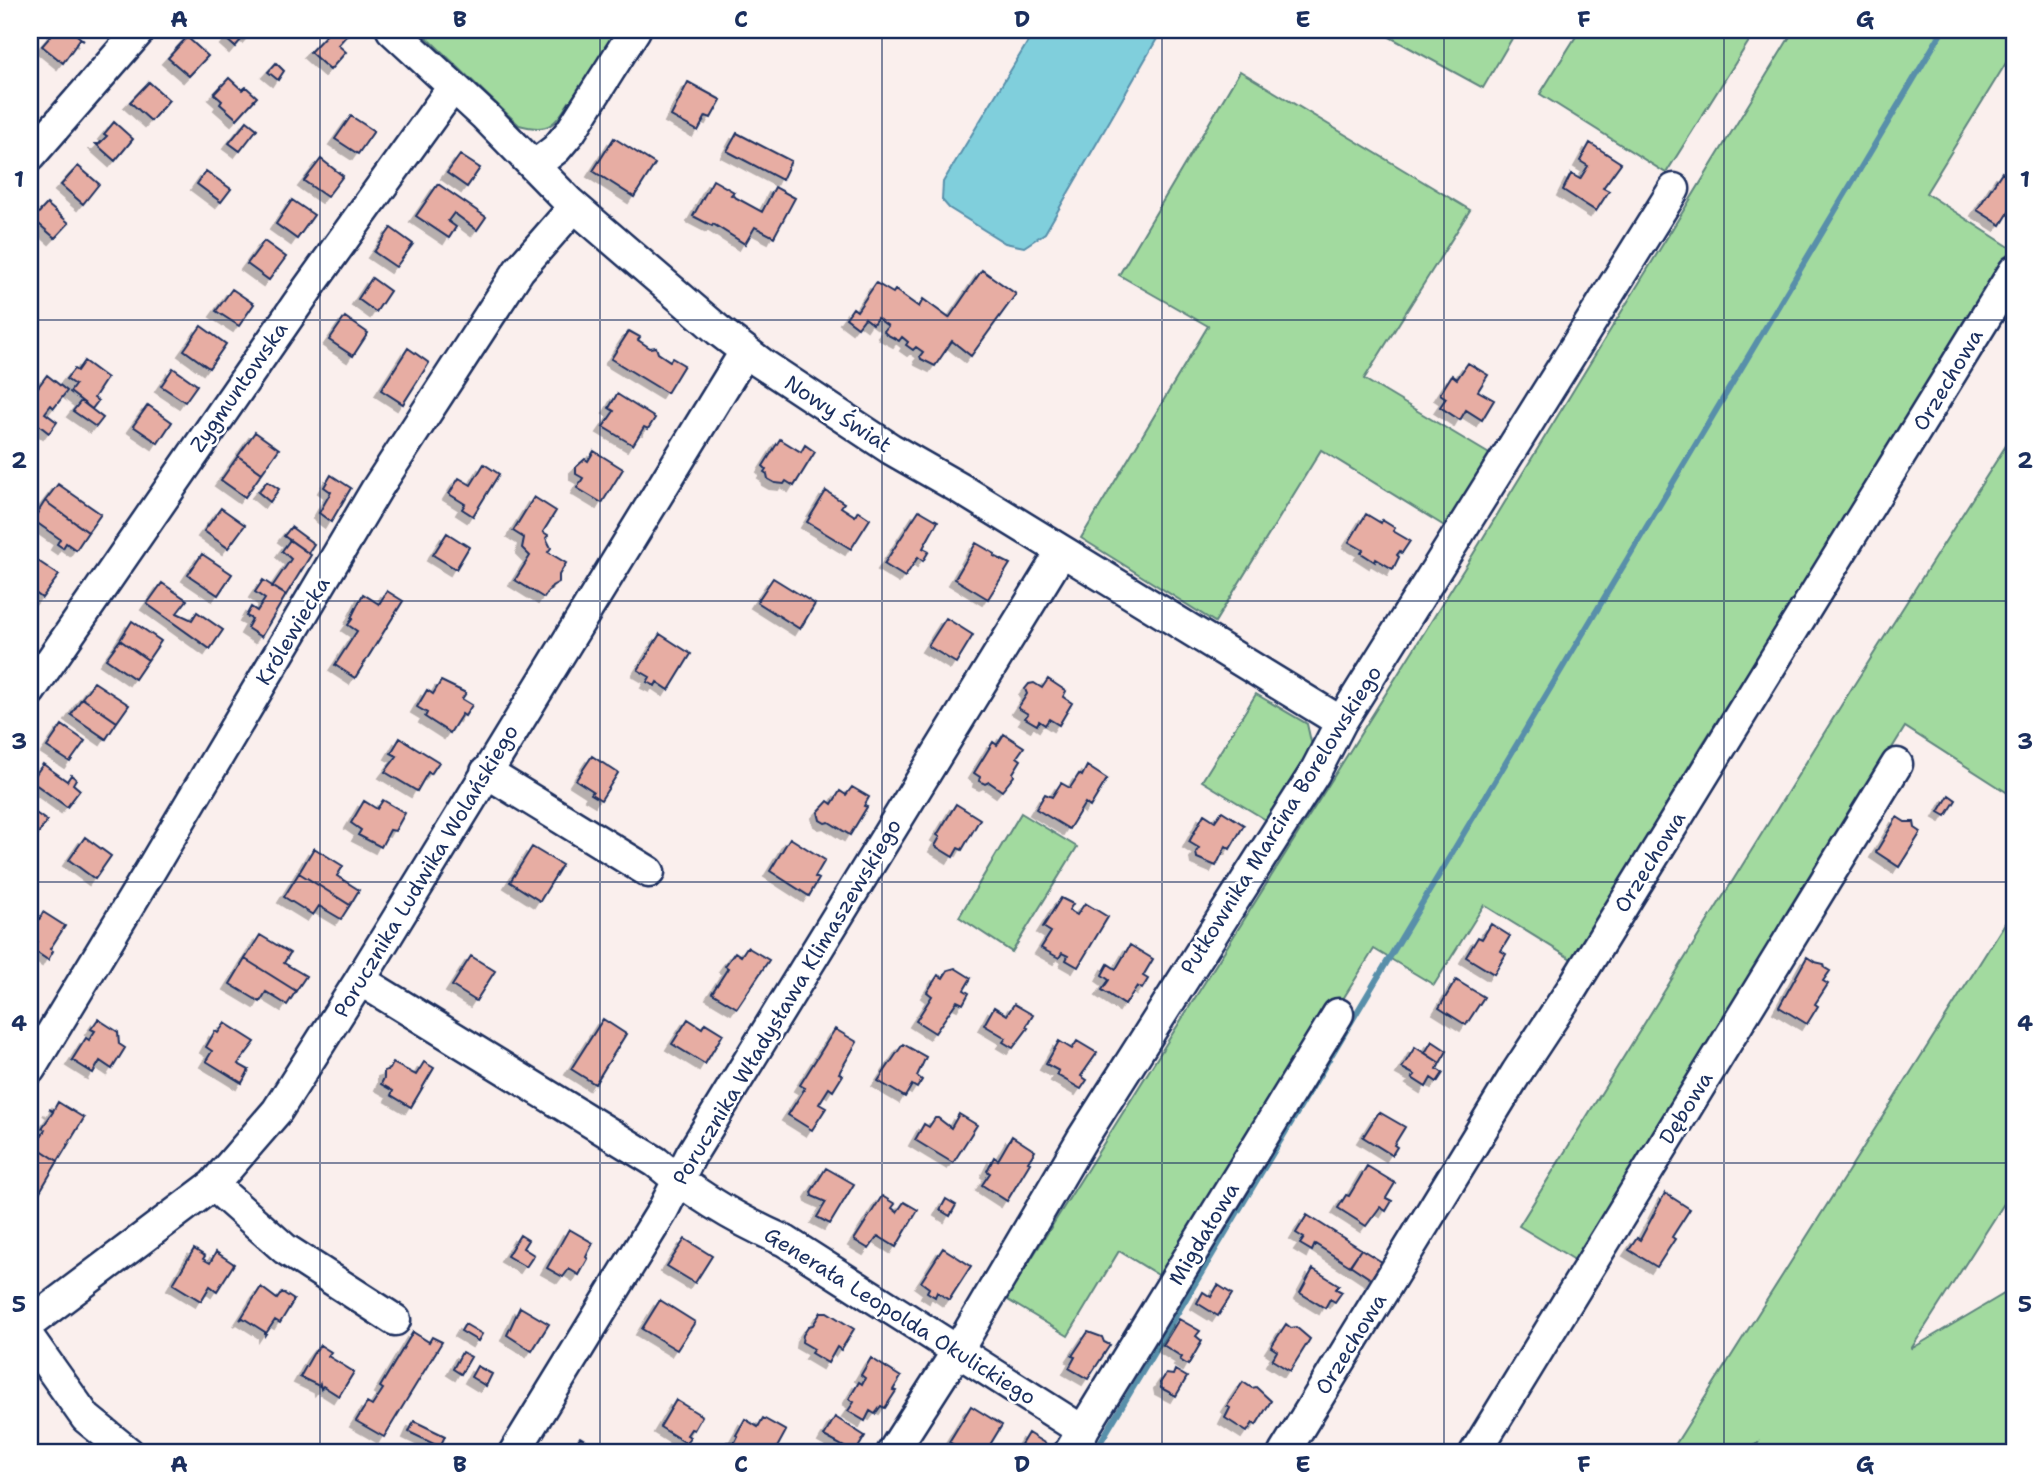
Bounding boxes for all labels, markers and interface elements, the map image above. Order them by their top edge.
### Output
text: A [170,4,188,34]
text: B [453,4,467,34]
text: C [734,4,748,34]
text: D [1014,4,1030,34]
text: E [1295,4,1311,34]
text: F [1577,4,1591,34]
text: G [1856,4,1875,34]
text: 1 [14,164,24,194]
text: 1 [2020,164,2030,194]
street label: Zygmuntowska [184,316,294,458]
street label: Orzechowa [1907,324,1989,436]
street label: Nowy Świat [779,368,897,459]
text: 2 [11,445,27,475]
text: 2 [2017,445,2033,475]
street label: Królewiecka [250,571,336,691]
street label: Pułkownika Marcina Borelowskiego [1174,660,1388,980]
street label: Porucznika Ludwika Wolańskiego [327,719,525,1023]
text: 3 [11,726,27,756]
text: 3 [2017,726,2033,756]
street label: Orzechowa [1608,806,1692,918]
street label: Porucznika Władysława Klimaszewskiego [666,814,908,1190]
text: 4 [11,1008,27,1038]
text: 4 [2017,1008,2033,1038]
street label: Dębowa [1653,1066,1719,1150]
street label: Migdałowa [1162,1177,1246,1291]
street label: Generała Leopolda Okulickiego [759,1221,1041,1411]
street label: Orzechowa [1309,1288,1393,1400]
text: 5 [12,1289,26,1319]
text: 5 [2018,1289,2032,1319]
text: A [170,1449,188,1479]
text: B [453,1449,467,1479]
text: C [734,1449,748,1479]
text: D [1014,1449,1030,1479]
text: E [1295,1449,1311,1479]
text: F [1577,1449,1591,1479]
text: G [1856,1449,1875,1479]

